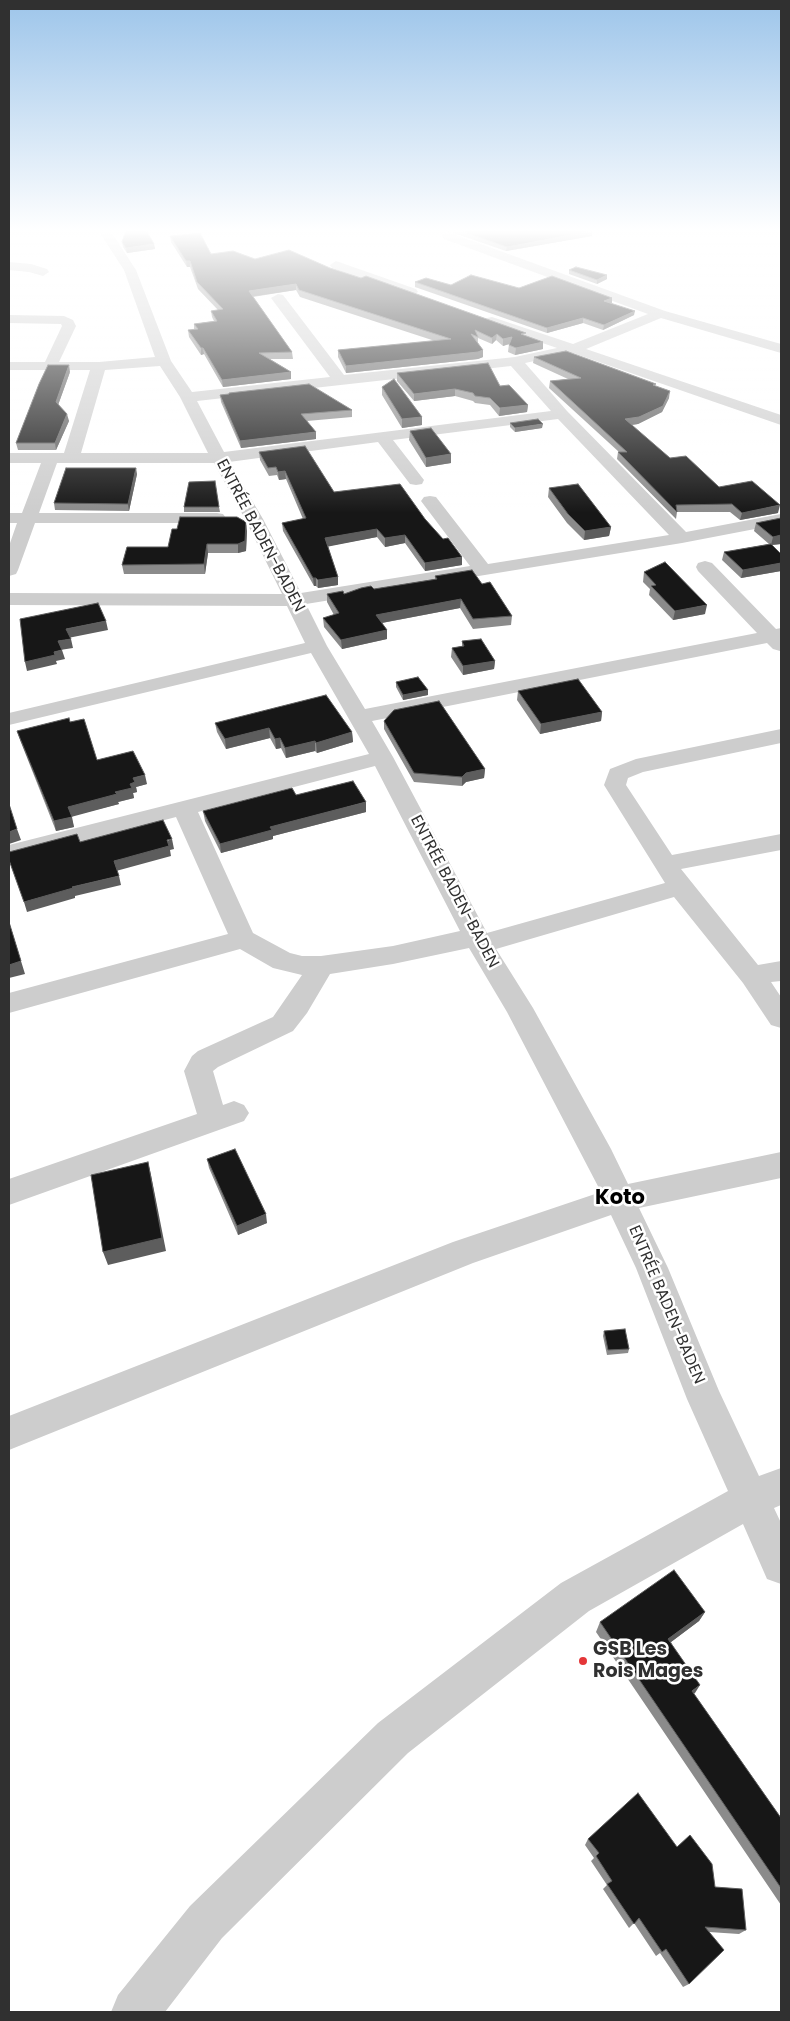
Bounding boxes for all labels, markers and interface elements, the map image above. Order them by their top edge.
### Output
street label: ENTRÉE BADEN-BADEN [212,456,308,616]
street label: ENTRÉE BADEN-BADEN [406,812,502,972]
district label: Koto [595,1186,645,1212]
street label: ENTRÉE BADEN-BADEN [624,1223,708,1387]
place label: GSB Les Rois Mages [593,1639,703,1683]
marker: GSB Les Rois Mages [577,1655,589,1667]

